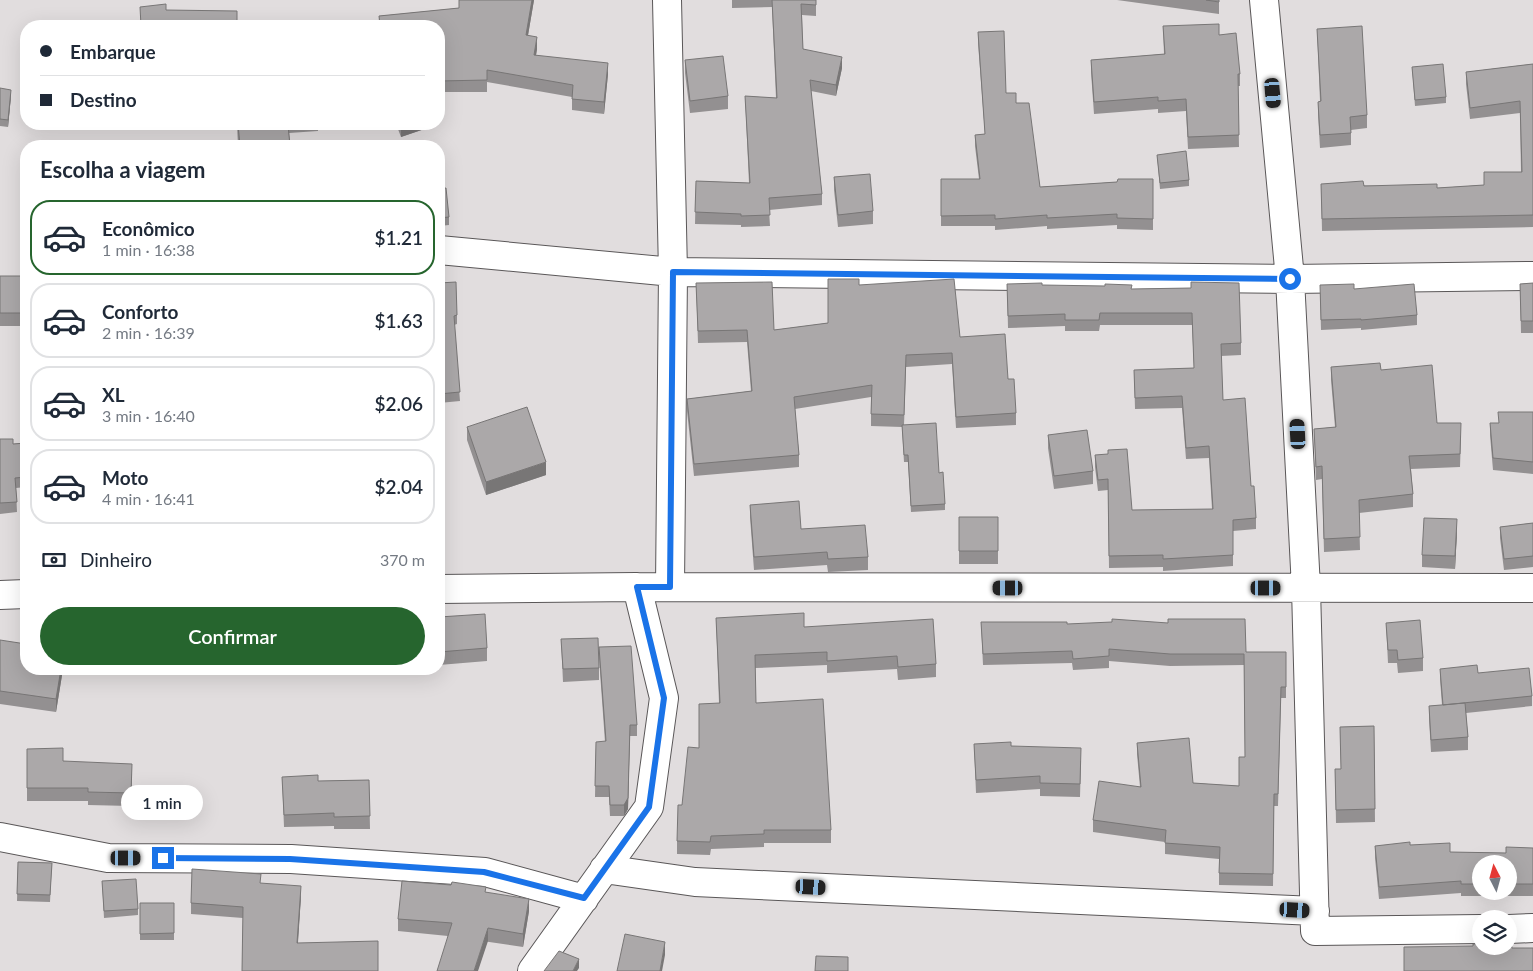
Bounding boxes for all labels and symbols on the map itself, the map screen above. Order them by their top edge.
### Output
car [1264,77,1281,109]
route start [1279,268,1301,290]
car [1289,419,1306,449]
car [993,581,1023,596]
car [1251,581,1281,596]
callout: 1 min [122,786,204,820]
route end [152,847,174,869]
car [111,851,141,866]
north arrow [1472,855,1518,900]
car [795,879,826,895]
car [1279,902,1310,918]

